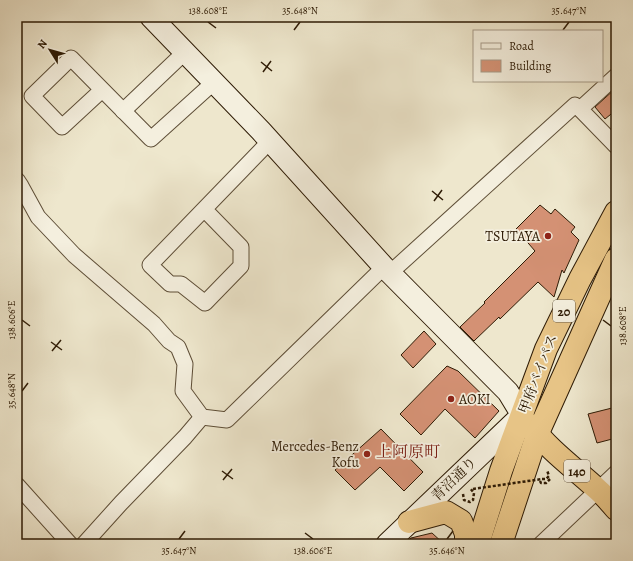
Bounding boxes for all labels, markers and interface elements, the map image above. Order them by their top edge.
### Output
text: 138.608°E [188,4,228,17]
text: 35.648°N [282,4,318,17]
text: 35.647°N [551,4,587,17]
north arrow [30,30,70,70]
legend [473,30,603,82]
text: N [34,37,51,52]
text: Road [509,38,535,54]
text: Building [509,58,551,74]
place label: TSUTAYA [485,227,541,246]
marker: TSUTAYA [543,231,553,241]
text: 138.606°E [5,300,18,339]
road number: 20 [553,300,575,322]
text: 138.608°E [616,306,629,346]
street label: 甲府バイパス [514,332,562,416]
text: 35.648°N [5,373,18,409]
place label: AOKI [458,390,491,409]
marker: AOKI [446,394,456,404]
place label: Mercedes-Benz Kofu [271,437,359,472]
district label: 上阿原町 [376,441,440,463]
marker: Mercedes-Benz Kofu [362,449,372,459]
street label: 青沼通り [427,453,481,505]
road number: 140 [564,460,590,482]
text: 35.647°N [161,544,197,557]
text: 138.606°E [294,544,333,557]
text: 35.646°N [429,544,465,557]

